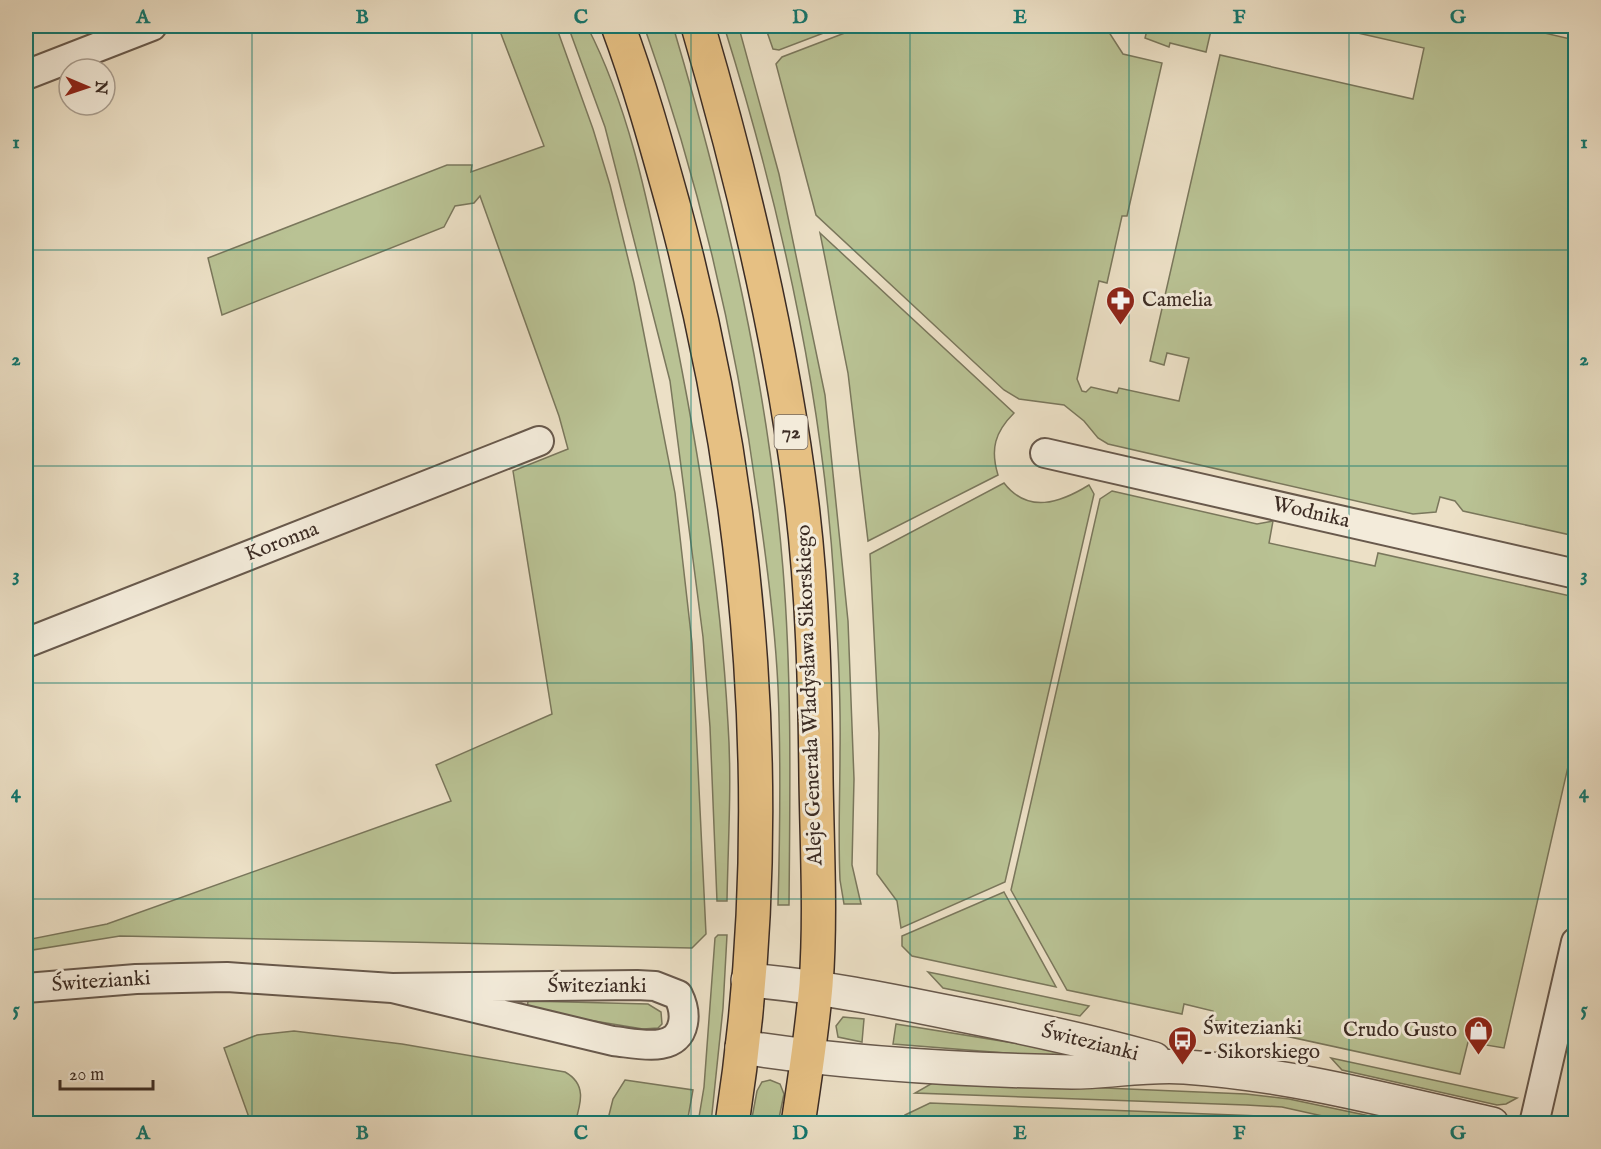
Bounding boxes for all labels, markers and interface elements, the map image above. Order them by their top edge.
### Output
text: A [135,5,151,30]
text: B [355,5,369,30]
text: C [574,5,588,30]
text: D [792,5,808,30]
text: E [1013,5,1027,30]
text: F [1233,5,1246,30]
text: G [1450,5,1467,30]
north arrow [57,57,117,117]
text: N [90,79,110,95]
text: 1 [12,130,20,155]
text: 1 [1580,130,1588,155]
pharmacy icon: Camelia [1105,284,1137,326]
place label: Camelia [1142,287,1213,314]
text: 2 [11,347,21,372]
text: 2 [1579,347,1589,372]
road number: 72 [774,415,808,449]
street label: Wodnika [1270,491,1353,535]
street label: Koronna [241,515,324,568]
street label: Aleje Generała Władysława Sikorskiego [791,524,829,867]
text: 3 [12,563,20,588]
text: 3 [1580,563,1588,588]
text: 4 [11,780,22,805]
text: 4 [1579,780,1590,805]
street label: Świtezianki [51,964,151,999]
street label: Świtezianki [547,972,647,1000]
text: 5 [12,997,20,1022]
text: 5 [1580,997,1588,1022]
place label: Świtezianki - Sikorskiego [1203,1014,1320,1066]
shop icon: Crudo Gusto [1462,1014,1494,1056]
street label: Świtezianki [1039,1017,1142,1068]
place label: Crudo Gusto [1343,1017,1457,1044]
bus stop icon: Świtezianki - Sikorskiego [1166,1024,1198,1066]
scale bar [60,1053,153,1091]
text: 20 m [69,1064,104,1087]
text: A [135,1121,151,1146]
text: B [355,1121,369,1146]
text: C [574,1121,588,1146]
text: D [792,1121,808,1146]
text: E [1013,1121,1027,1146]
text: F [1233,1121,1246,1146]
text: G [1450,1121,1467,1146]

